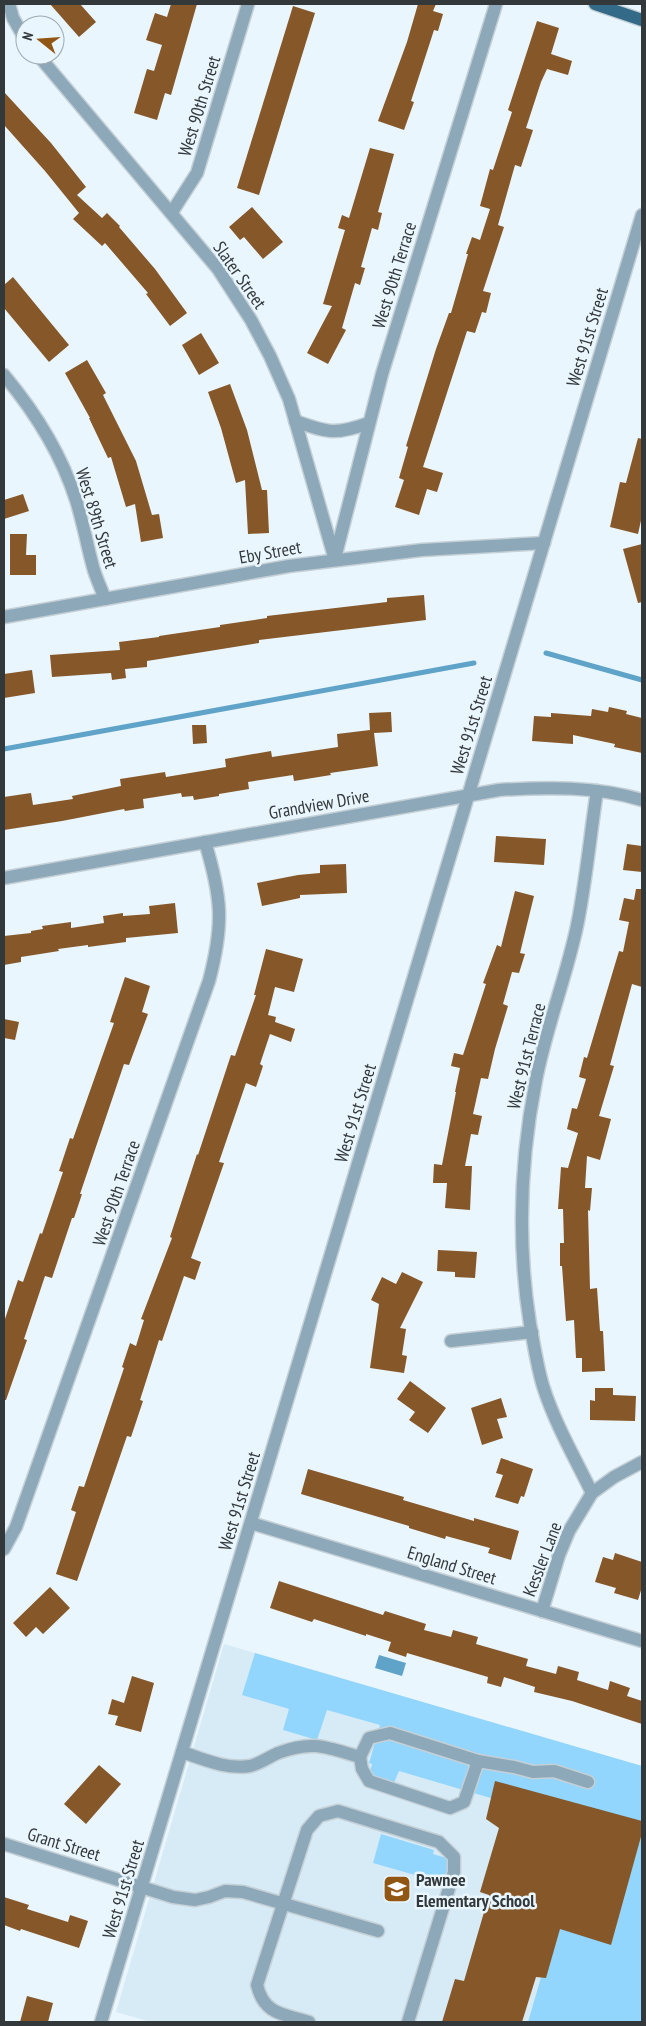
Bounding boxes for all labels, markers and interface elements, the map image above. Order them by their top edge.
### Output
north arrow [15,15,65,65]
text: N [18,30,37,42]
street label: West 90th Street [173,53,225,159]
street label: West 90th Terrace [367,219,421,331]
street label: Slater Street [208,237,272,313]
street label: West 91st Street [561,285,613,389]
street label: West 89th Street [71,465,123,571]
street label: Eby Street [237,535,303,569]
street label: West 91st Street [445,673,497,777]
street label: Grandview Drive [267,784,371,824]
street label: West 91st Terrace [502,1001,550,1111]
street label: West 91st Street [329,1061,381,1165]
street label: West 90th Terrace [87,1137,145,1249]
street label: West 91st Street [213,1449,265,1553]
street label: Kessler Lane [517,1519,567,1599]
street label: England Street [405,1541,499,1589]
street label: Grant Street [25,1822,103,1866]
street label: West 91st Street [97,1837,149,1941]
place label: Pawnee Elementary School [416,1868,535,1912]
school or university icon: Pawnee Elementary School [382,1874,412,1904]

